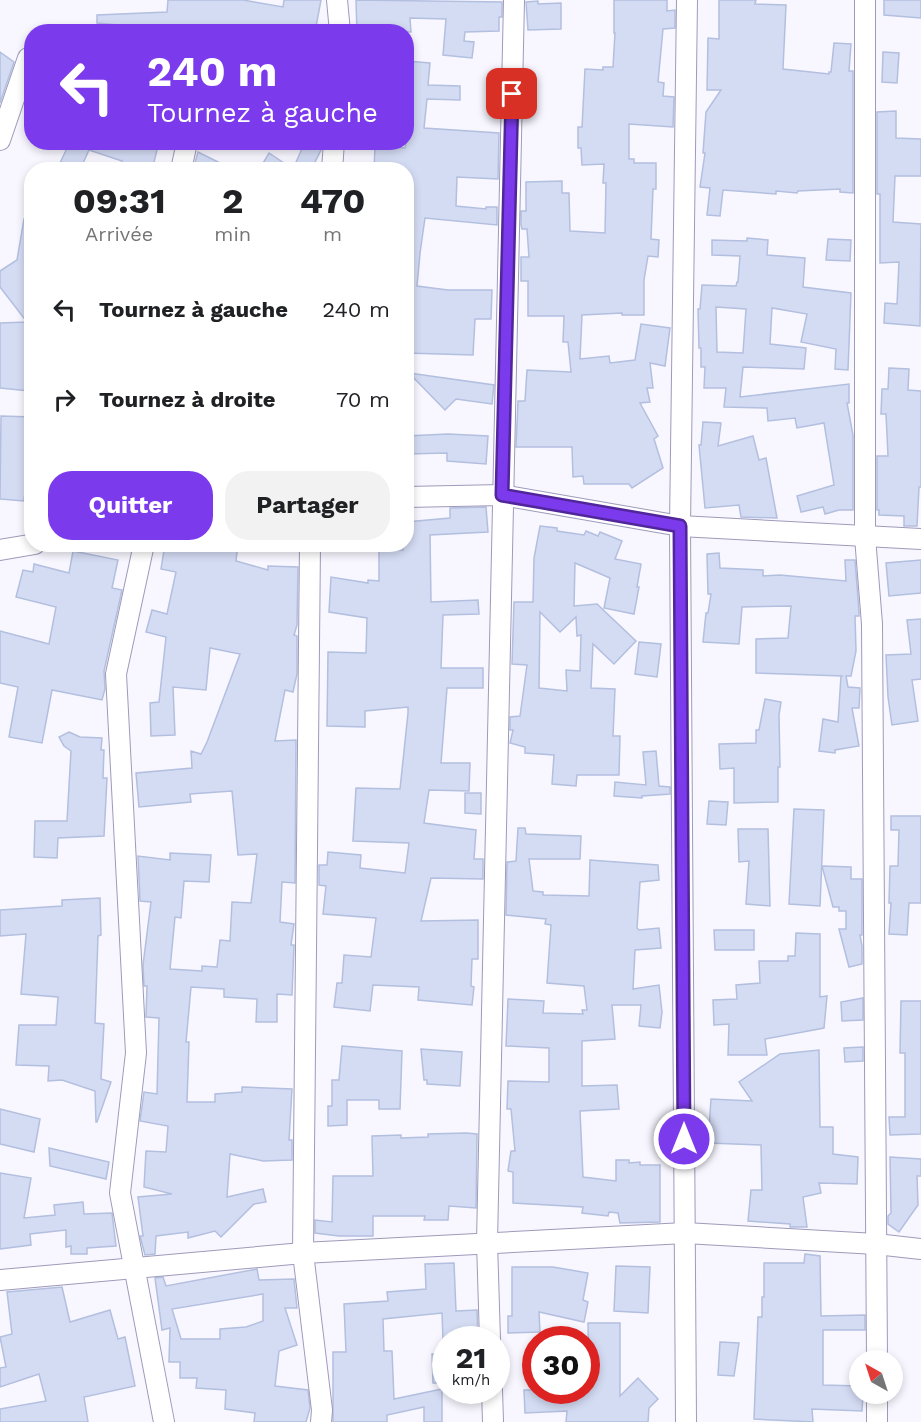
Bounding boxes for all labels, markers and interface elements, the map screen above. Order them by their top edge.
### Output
text: 240 m [147,47,277,96]
icon: left [48,48,126,126]
pin [486,68,537,119]
icon: arrive [495,77,528,110]
text: Tournez à gauche [147,97,378,129]
text: 09:31 [73,180,166,222]
text: 2 [222,180,243,222]
text: 470 [300,180,365,222]
text: Arrivée [85,222,153,246]
text: min [214,222,251,246]
text: m [323,222,342,246]
icon: left [48,293,81,326]
text: Tournez à gauche [99,297,288,322]
text: 240 m [322,297,390,322]
icon: right [48,383,81,416]
text: Tournez à droite [99,387,276,412]
text: 70 m [336,387,390,412]
button: Quitter [48,471,213,540]
button: Partager [225,471,390,540]
position arrow [652,1107,716,1171]
speed limit sign: 30 [522,1326,600,1404]
text: 21 [456,1340,486,1375]
north arrow [849,1350,903,1404]
map controls [849,1350,903,1404]
text: km/h [452,1371,490,1389]

